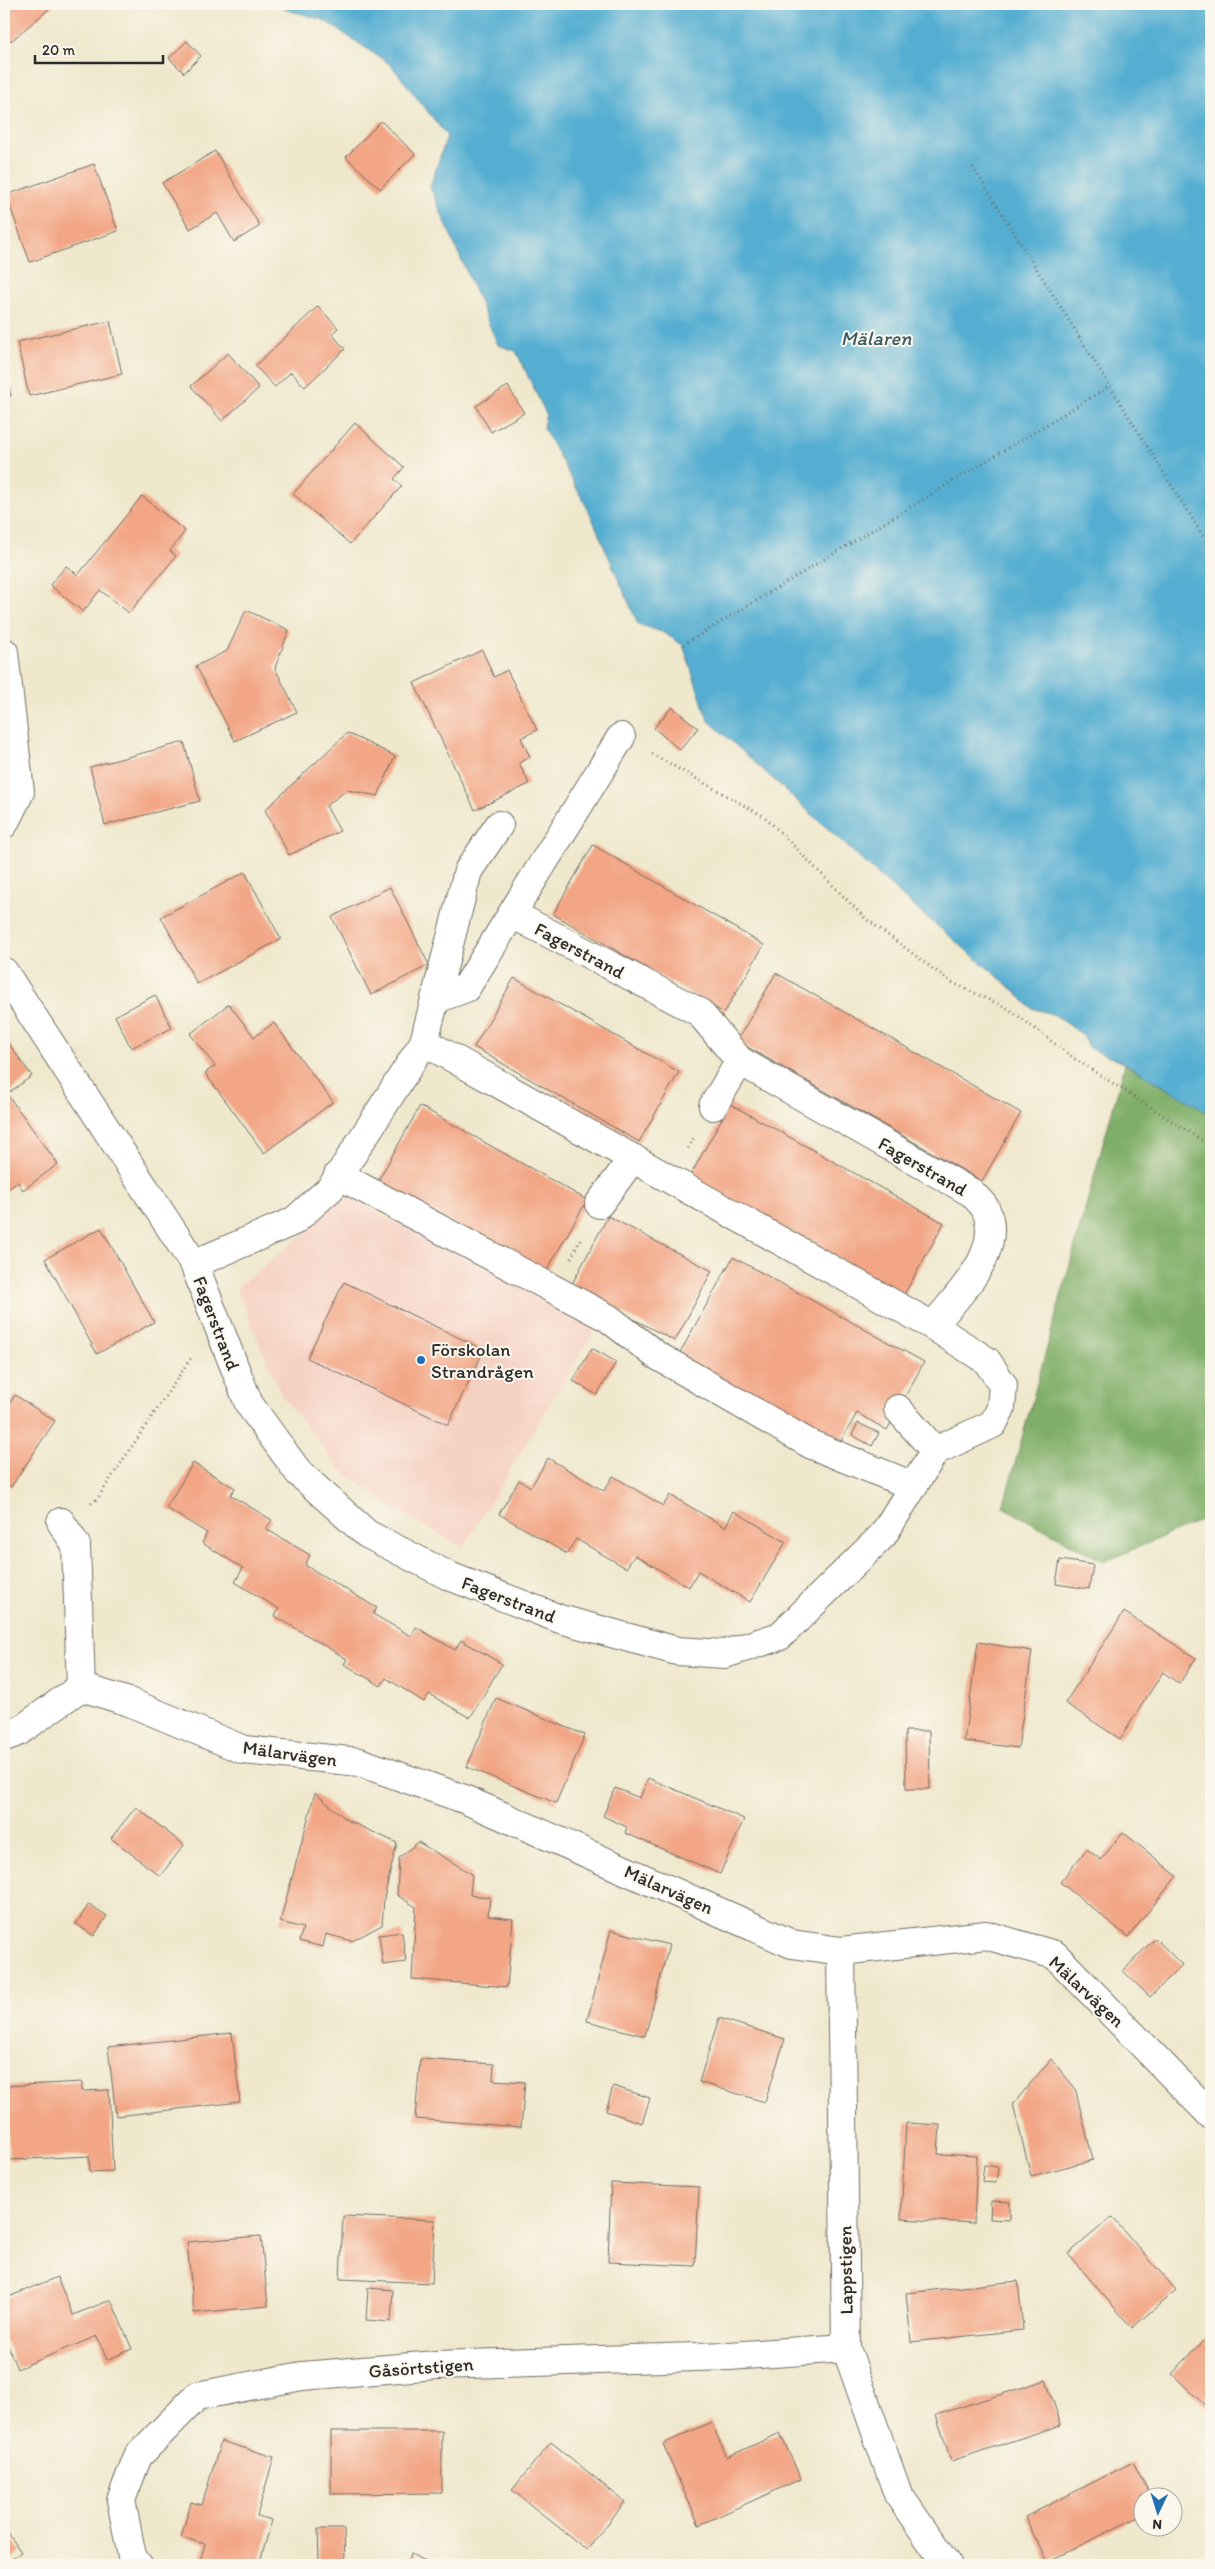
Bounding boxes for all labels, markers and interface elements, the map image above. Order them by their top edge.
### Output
scale bar [35,32,162,64]
text: 20 m [42,41,76,59]
water label: Mälaren [841,326,912,350]
street label: Fagerstrand [531,917,629,984]
street label: Fagerstrand [874,1132,972,1201]
street label: Fagerstrand [188,1273,245,1374]
place label: Förskolan Strandrågen [431,1338,534,1383]
marker: Förskolan Strandrågen [415,1354,427,1366]
street label: Fagerstrand [459,1571,560,1628]
street label: Mälarvägen [241,1736,339,1771]
street label: Mälarvägen [621,1860,717,1919]
street label: Mälarvägen [1044,1951,1129,2032]
street label: Lappstigen [833,2225,858,2315]
street label: Gåsörtstigen [368,2352,475,2383]
north arrow [1132,2486,1182,2536]
text: N [1152,2516,1162,2533]

